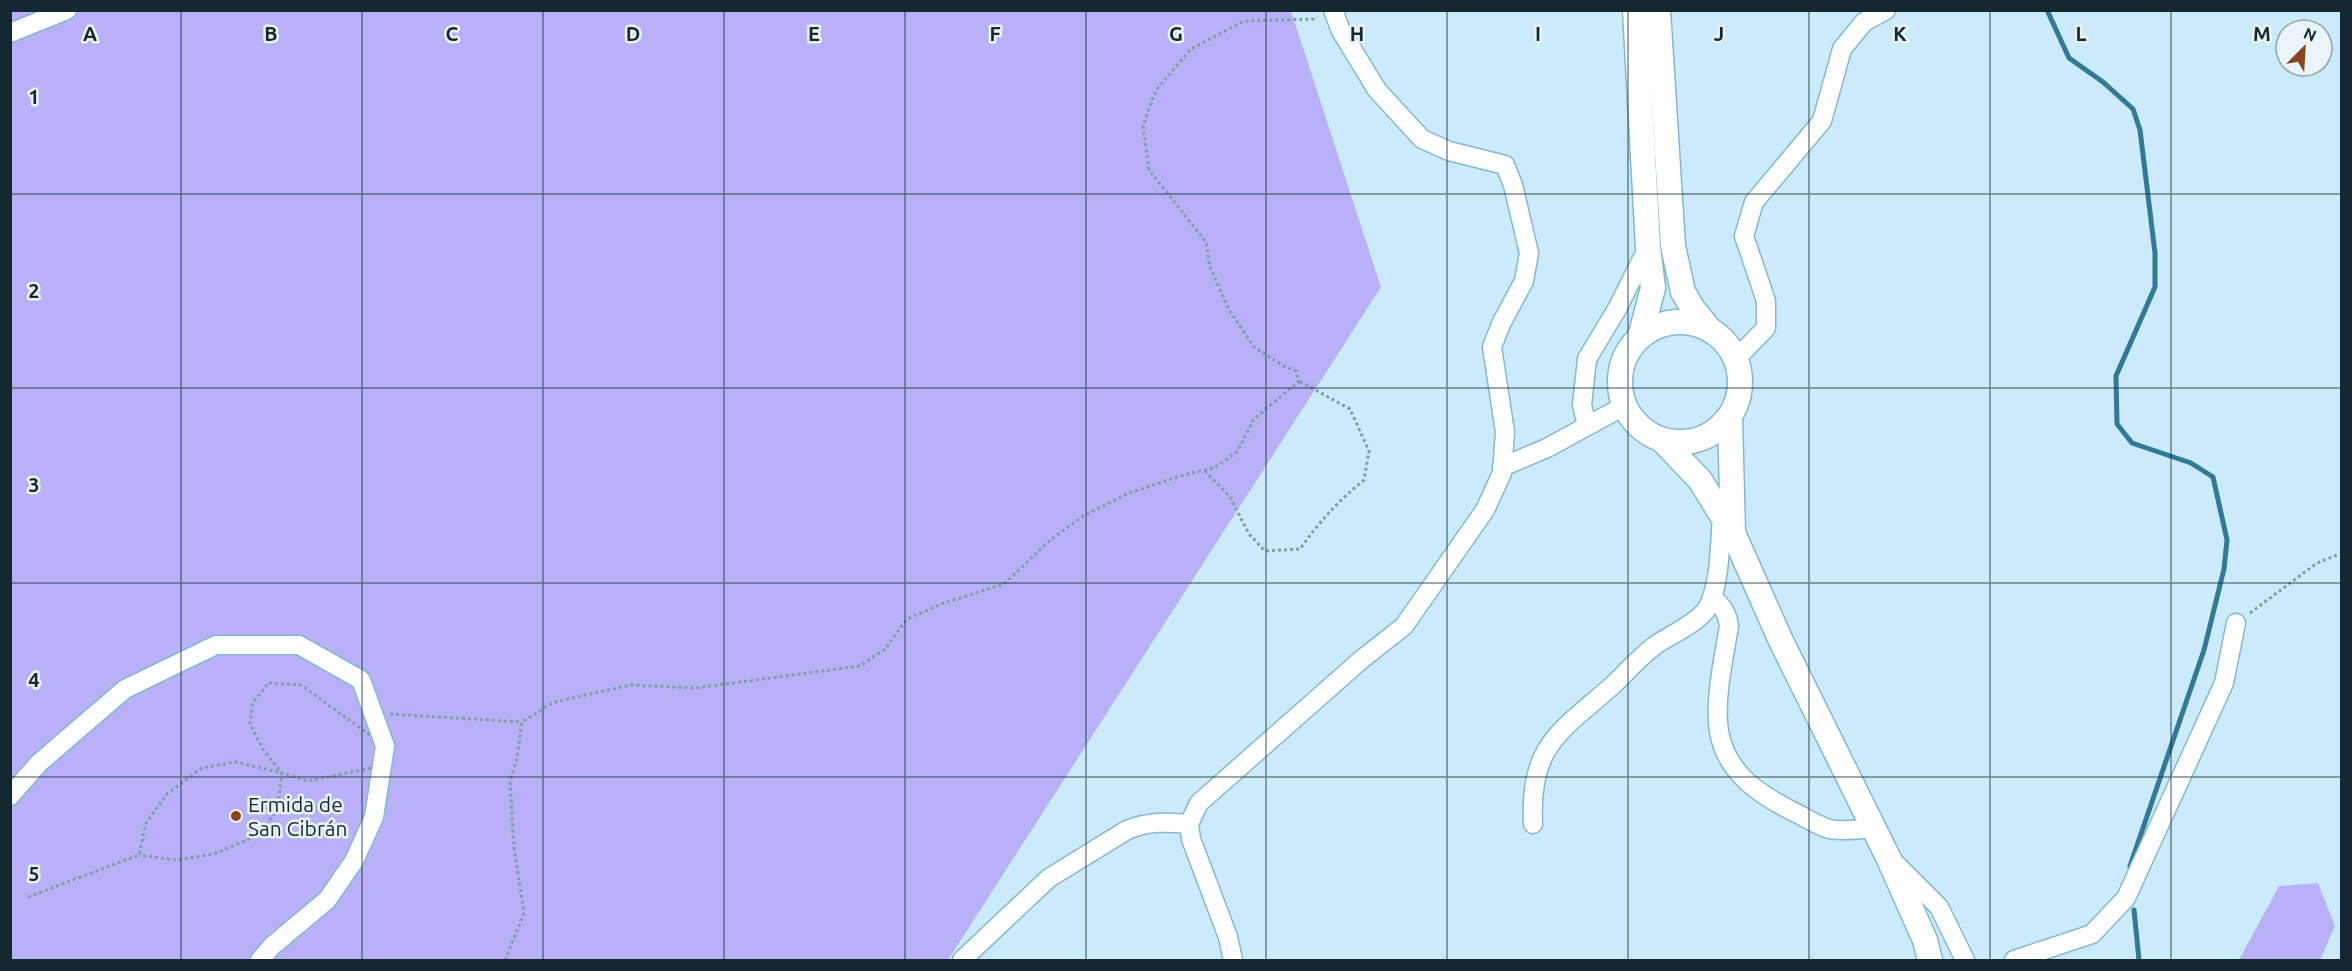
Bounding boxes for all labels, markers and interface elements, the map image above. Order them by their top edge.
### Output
north arrow [2274,18,2334,78]
text: A [83,22,97,45]
text: B [264,22,278,45]
text: C [446,22,459,45]
text: D [626,22,640,45]
text: E [808,22,820,45]
text: F [989,22,1001,45]
text: G [1169,22,1183,45]
text: H [1350,22,1364,45]
text: I [1535,22,1541,45]
text: J [1714,22,1724,45]
text: K [1893,22,1907,45]
text: L [2076,22,2087,45]
text: M [2253,22,2271,45]
text: N [2301,24,2319,45]
text: 1 [28,85,40,108]
text: 2 [28,279,40,302]
text: 3 [28,473,40,496]
text: 4 [28,668,40,691]
place label: Ermida de San Cibrán [248,792,348,840]
marker: Ermida de San Cibrán [229,809,243,823]
text: 5 [28,862,40,885]

